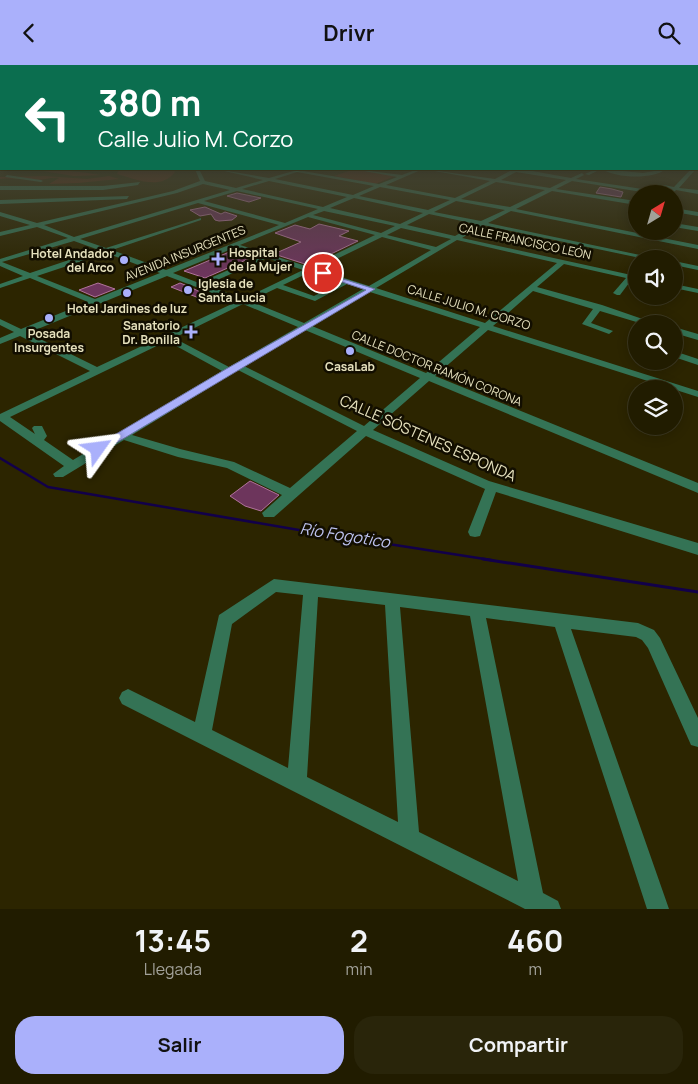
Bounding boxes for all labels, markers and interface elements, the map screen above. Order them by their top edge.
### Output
text: Drivr [323,18,375,48]
icon: back [15,19,43,47]
icon: search [655,19,683,47]
text: 380 m [98,79,201,127]
icon: left [15,85,80,150]
text: Calle Julio M. Corzo [98,124,293,154]
north arrow [628,185,682,240]
map controls [628,185,683,435]
street label: CALLE FRANCISCO LEÓN [457,219,593,263]
street label: AVENIDA INSURGENTES [122,221,248,285]
place label: Hospital de la Mujer [229,244,292,275]
place label: Hotel Andador del Arco [31,245,114,276]
button: sound [628,250,683,305]
marker: Hospital de la Mujer [211,252,225,266]
pin [302,252,344,294]
marker: Hotel Andador del Arco [118,254,130,266]
icon: arrive [309,259,337,287]
place label: Iglesia de Santa Lucia [198,275,266,306]
street label: CALLE JULIO M. CORZO [405,280,533,334]
marker: Iglesia de Santa Lucia [182,284,194,296]
marker: Hotel Jardines de luz [121,287,133,299]
place label: Hotel Jardines de luz [67,300,187,317]
marker: Posada Insurgentes [43,312,55,324]
button: search [628,315,683,370]
place label: Sanatorio Dr. Bonilla [122,317,180,348]
place label: Posada Insurgentes [14,325,84,356]
marker: Sanatorio Dr. Bonilla [184,325,198,339]
street label: CALLE DOCTOR RAMÓN CORONA [349,326,525,410]
marker: CasaLab [344,345,356,357]
place label: CasaLab [325,358,375,375]
button: layers [628,380,683,435]
street label: CALLE SÓSTENES ESPONDA [336,390,520,487]
position arrow [71,422,123,474]
water label: Río Fogotico [298,517,393,553]
text: 13:45 [134,920,211,961]
text: 2 [350,920,368,961]
text: 460 [507,920,564,961]
text: Llegada [144,958,202,980]
text: min [346,958,372,980]
text: m [528,958,542,980]
button: Salir [15,1016,344,1074]
button: Compartir [354,1016,683,1074]

